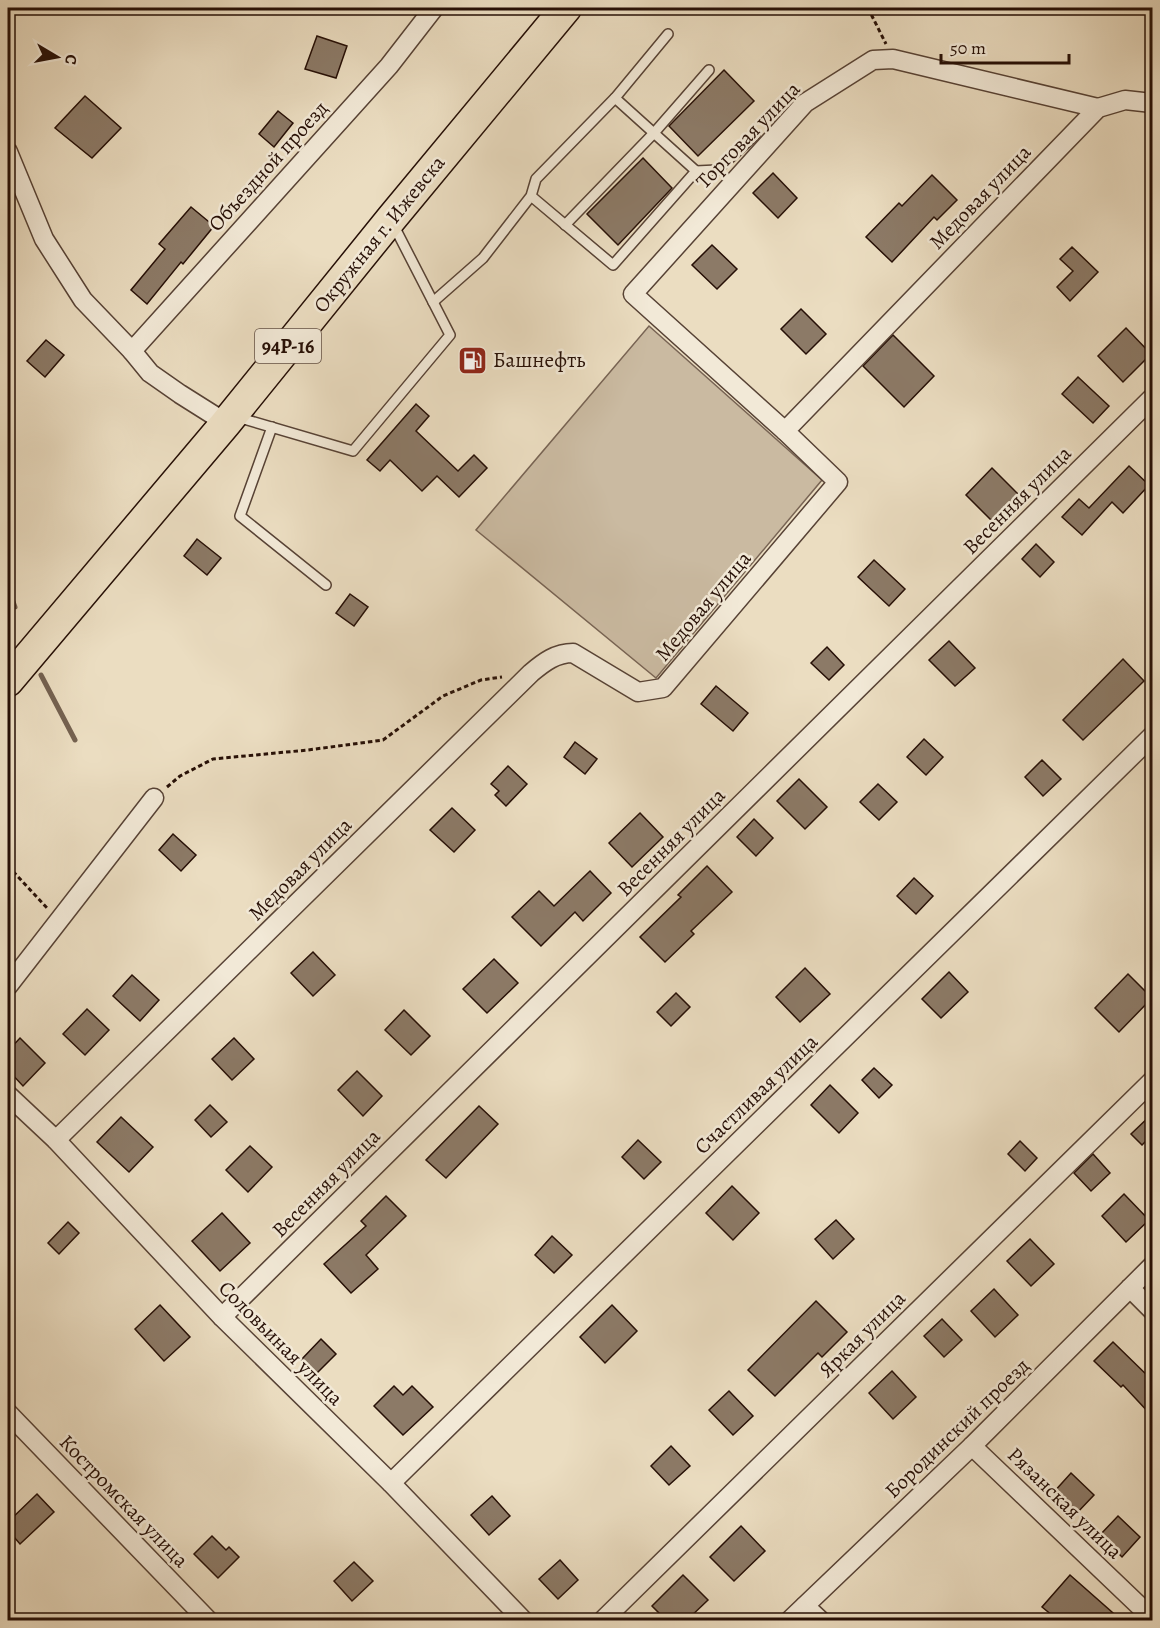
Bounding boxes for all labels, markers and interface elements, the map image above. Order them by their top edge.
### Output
north arrow [27,27,87,87]
scale bar [941,27,1068,65]
text: 50 m [950,36,986,60]
text: С [59,53,82,66]
street label: Торговая улица [690,75,807,195]
street label: Объездной проезд [202,95,334,237]
street label: Медовая улица [923,138,1037,255]
street label: Окружная г. Ижевска [307,149,451,319]
road number: 94Р-16 [255,329,321,363]
fuel station icon: Башнефть [456,344,488,376]
place label: Башнефть [493,346,585,374]
street label: Весенняя улица [957,439,1078,560]
street label: Медовая улица [649,545,757,667]
street label: Весенняя улица [611,781,732,902]
street label: Медовая улица [242,811,358,927]
street label: Счастливая улица [688,1028,824,1160]
street label: Весенняя улица [266,1122,387,1243]
street label: Соловьиная улица [213,1275,350,1412]
street label: Яркая улица [813,1284,912,1383]
street label: Бородинский проезд [879,1352,1035,1504]
street label: Костромская улица [53,1428,195,1574]
street label: Рязанская улица [1001,1441,1129,1565]

